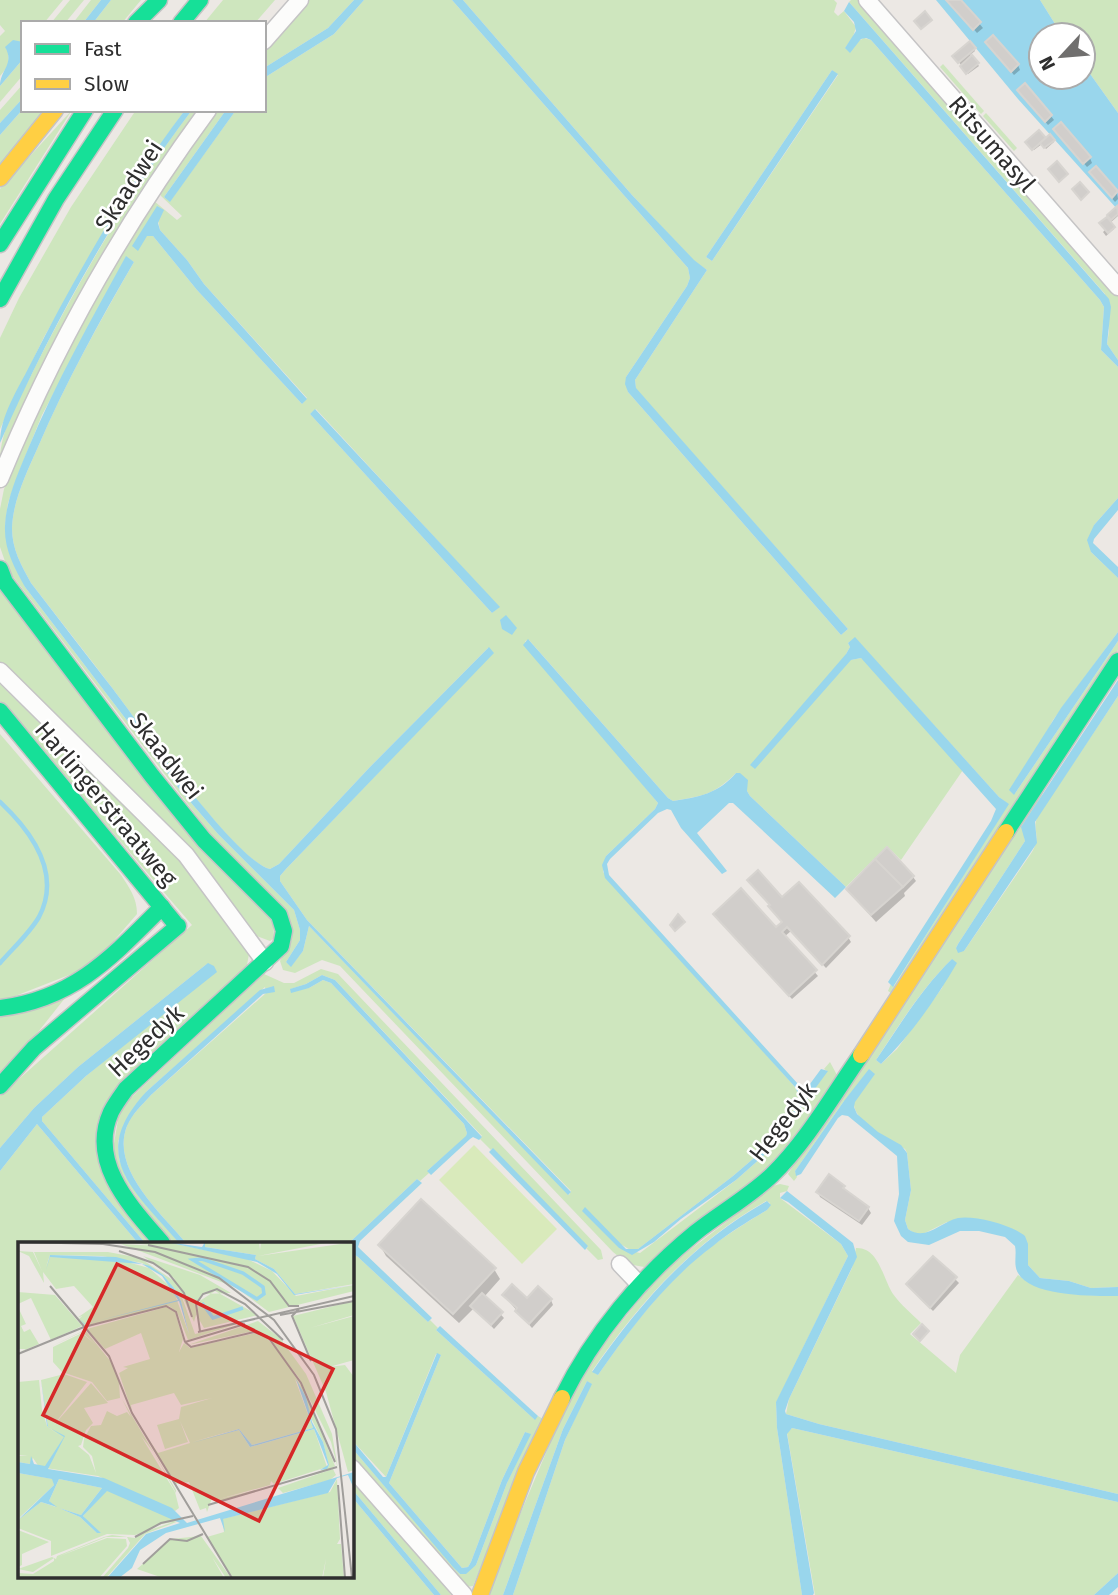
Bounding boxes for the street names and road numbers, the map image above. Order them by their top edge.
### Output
street label: Ritsumasyl [943,90,1041,198]
street label: Skaadwei [89,135,169,237]
street label: Skaadwei [123,707,209,805]
street label: Harlingerstraatweg [29,716,183,892]
street label: Hegedyk [102,999,190,1083]
street label: Hegedyk [743,1076,823,1167]

